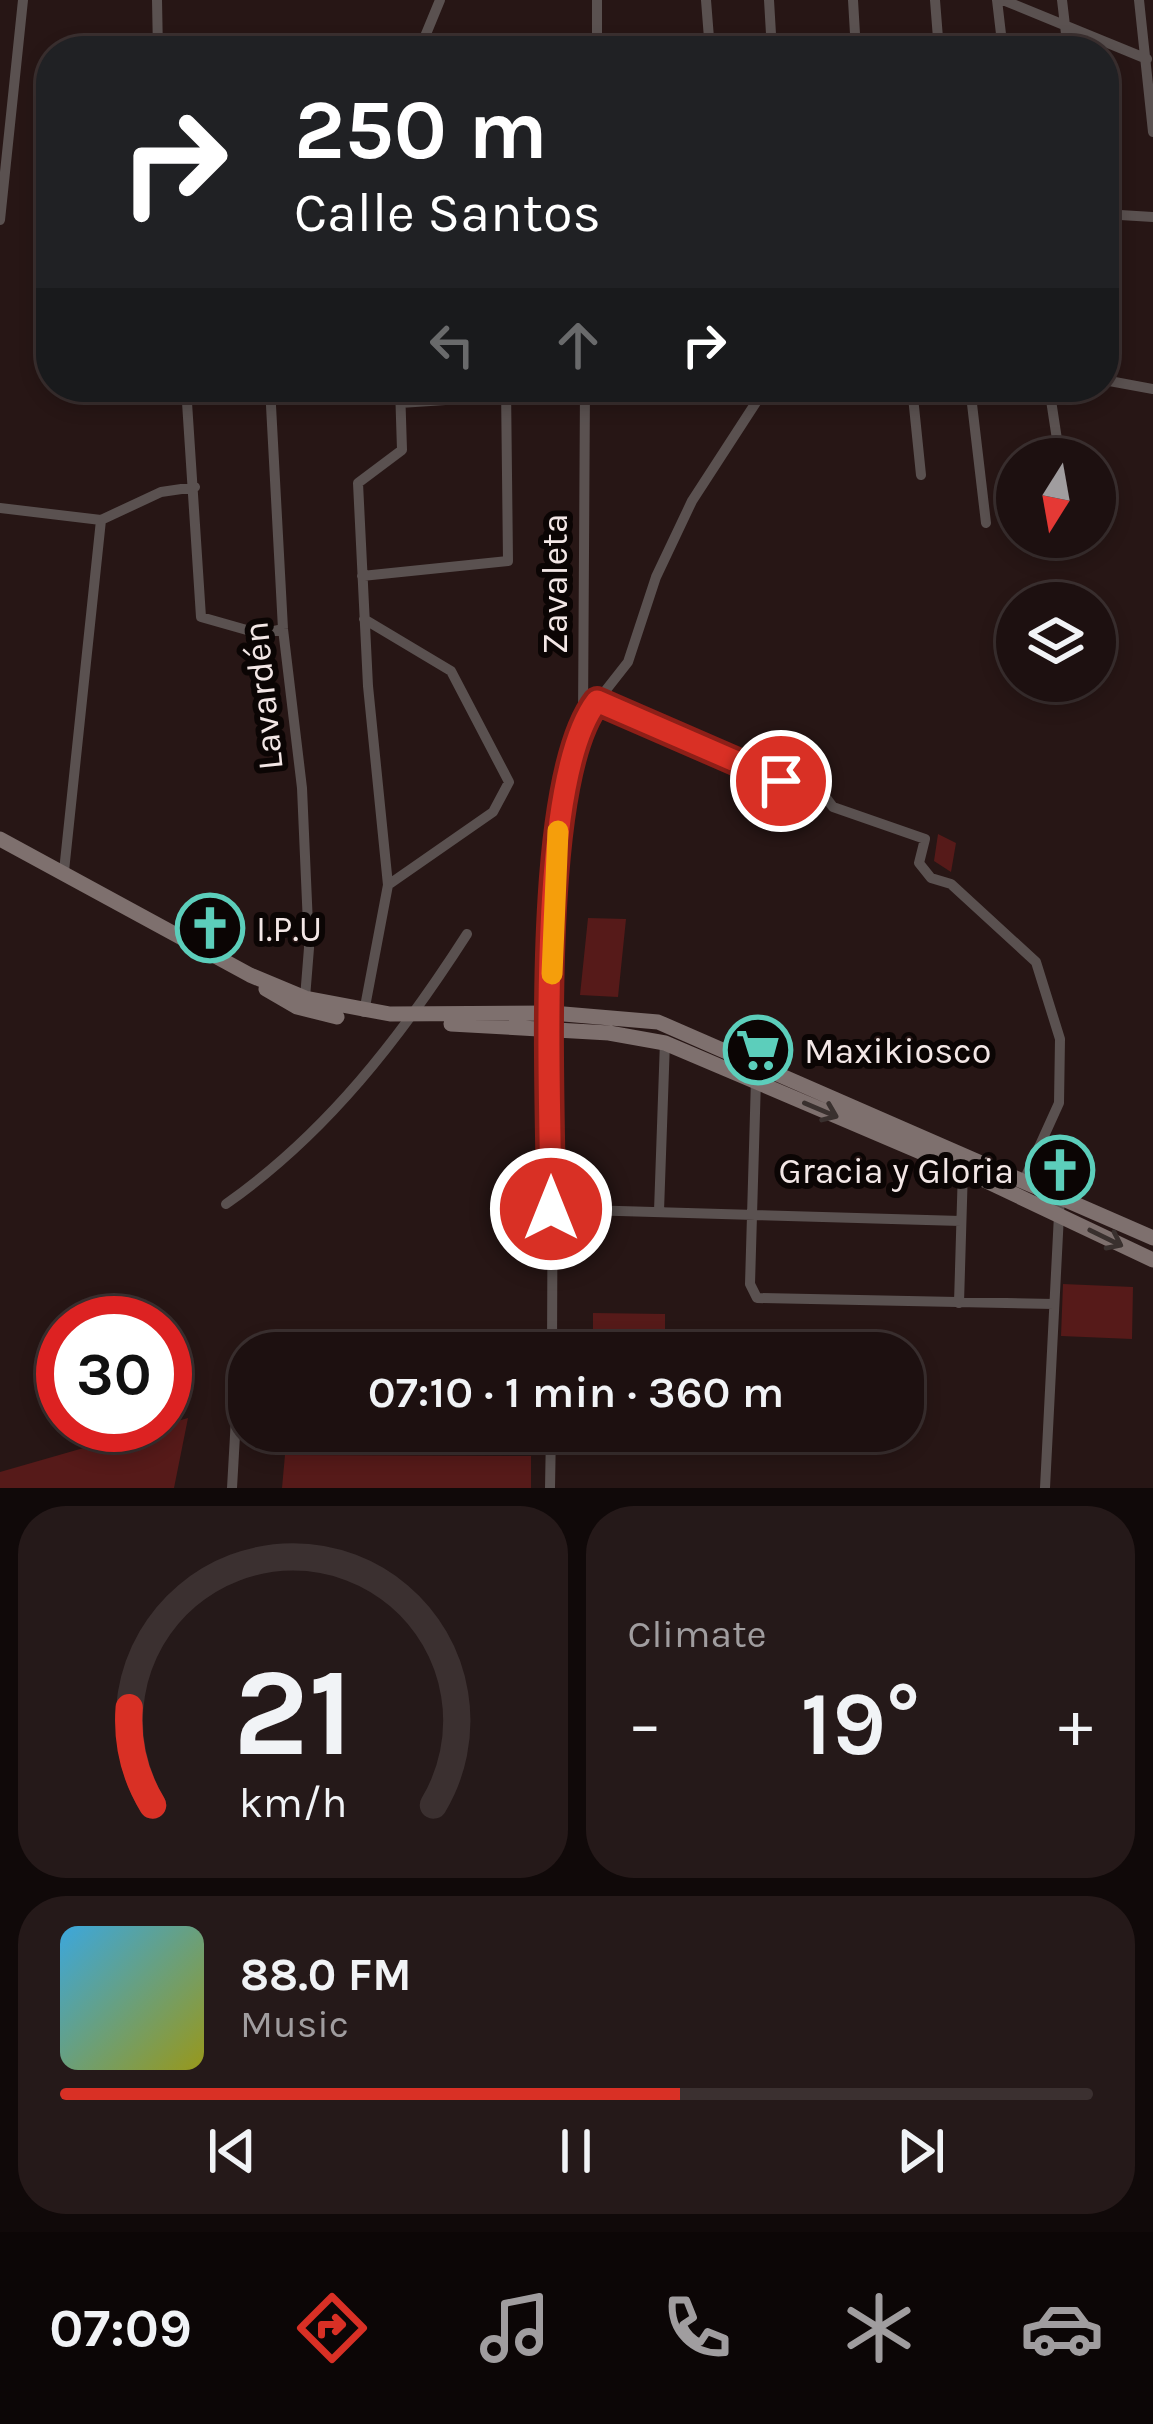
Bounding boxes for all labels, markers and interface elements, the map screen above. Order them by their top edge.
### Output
text: 250 m [294,81,548,179]
icon: right [96,84,252,240]
text: Calle Santos [294,181,601,245]
icon: left [419,312,485,378]
icon: ahead [545,312,611,378]
icon: right [671,312,737,378]
north arrow [996,438,1116,558]
map controls [996,438,1116,702]
street label: Zavaleta [534,514,576,654]
button: layers [996,582,1116,702]
street label: Lavardén [234,620,292,772]
pin [730,730,832,832]
icon: arrive [748,748,814,814]
church icon: I.P.U [175,893,245,963]
place label: I.P.U [256,908,322,950]
supermarket icon: Maxikiosco [723,1015,793,1085]
place label: Maxikiosco [804,1030,991,1072]
one-way arrow [803,1100,839,1122]
church icon: Gracia y Gloria [1025,1135,1095,1205]
position arrow [488,1146,614,1272]
place label: Gracia y Gloria [779,1150,1014,1192]
one-way arrow [1087,1227,1123,1250]
speed limit sign: 30 [36,1296,192,1452]
text: 07:10 · 1 min · 360 m [368,1366,784,1418]
text: Climate [628,1611,767,1657]
text: 21 [233,1640,353,1785]
text: 19° [801,1671,920,1777]
text: − [628,1685,662,1763]
text: + [1058,1685,1093,1763]
text: km/h [238,1778,347,1828]
text: 88.0 FM [240,1949,412,2001]
text: Music [240,2001,349,2047]
icon: previous [199,2118,265,2184]
icon: pause [543,2118,609,2184]
icon: next [888,2118,954,2184]
icon: directions [290,2286,374,2370]
icon: music [473,2286,557,2370]
icon: phone [655,2286,739,2370]
icon: climate [837,2286,921,2370]
icon: car [1020,2286,1104,2370]
text: 07:09 [49,2296,192,2360]

